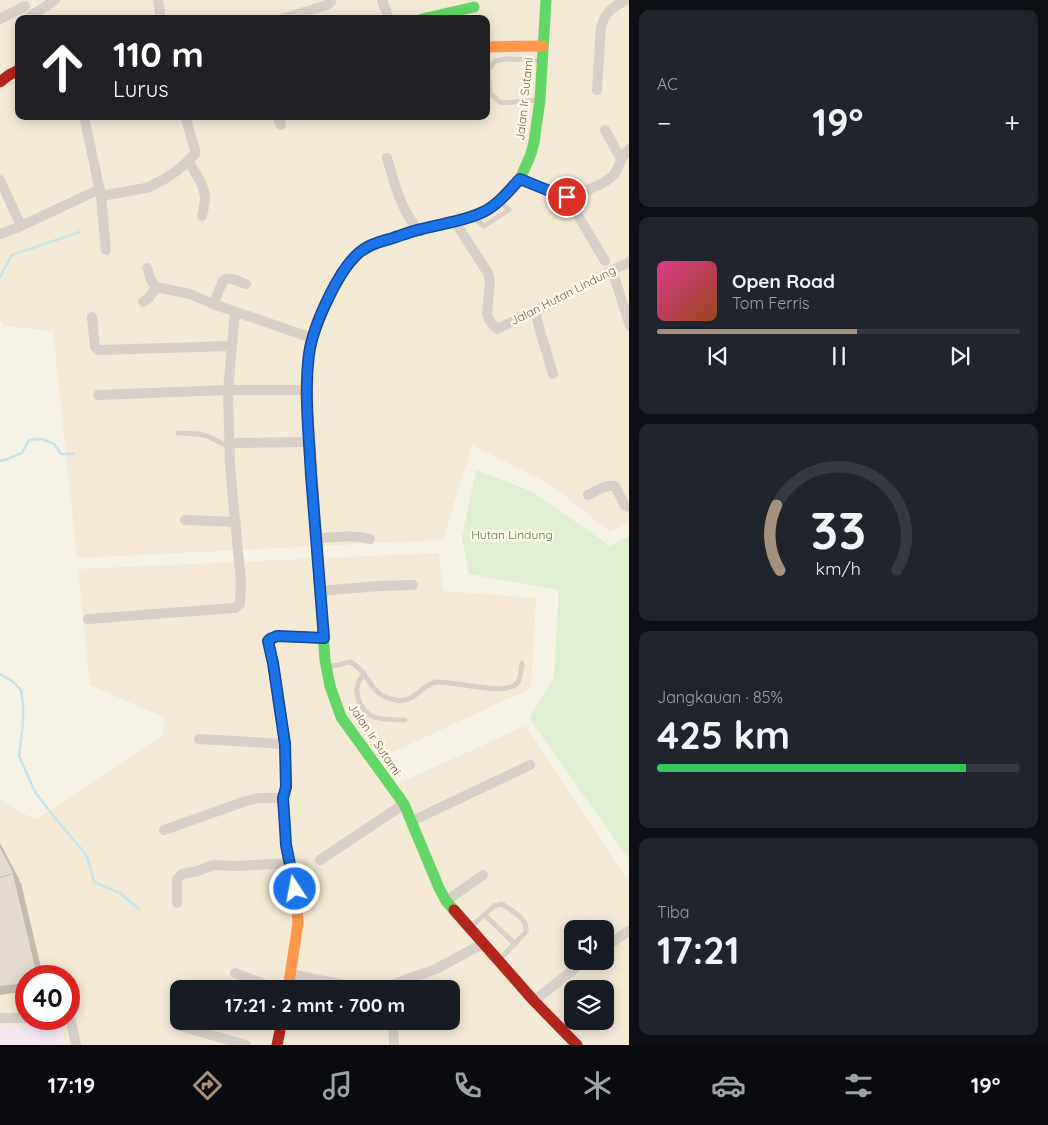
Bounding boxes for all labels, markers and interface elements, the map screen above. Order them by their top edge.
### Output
text: 110 m [113,32,204,76]
icon: ahead [30,35,95,100]
street label: Jalan Ir Sutami [512,57,536,141]
text: AC [657,74,678,94]
text: Lurus [113,75,169,103]
text: 19° [812,98,864,146]
text: − [657,105,672,140]
text: + [1004,105,1020,140]
pin [546,176,588,218]
icon: arrive [553,183,581,211]
street label: Jalan Hutan Lindung [508,262,618,328]
text: Open Road [732,269,835,293]
text: Tom Ferris [732,293,809,313]
icon: previous [704,342,732,370]
icon: pause [825,342,853,370]
icon: next [946,342,974,370]
text: 33 [811,497,866,562]
park label: Hutan Lindung [471,527,553,542]
text: km/h [816,557,861,579]
text: Jangkauan · 85% [657,687,783,707]
street label: Jalan Ir Sutami [345,700,405,778]
text: 425 km [657,711,790,759]
position arrow [268,862,320,914]
text: Tiba [657,902,689,922]
map controls [564,920,614,1030]
button: sound [564,920,614,970]
text: 17:21 [657,926,739,974]
speed limit sign: 40 [15,965,80,1030]
button: layers [564,980,614,1030]
text: 17:21 · 2 mnt · 700 m [225,993,405,1017]
icon: directions [190,1068,225,1103]
icon: music [320,1068,355,1103]
icon: phone [450,1068,485,1103]
icon: climate [580,1068,615,1103]
icon: car [711,1068,746,1103]
icon: filters [841,1068,876,1103]
text: 17:19 [48,1071,95,1099]
text: 19° [971,1071,1000,1099]

